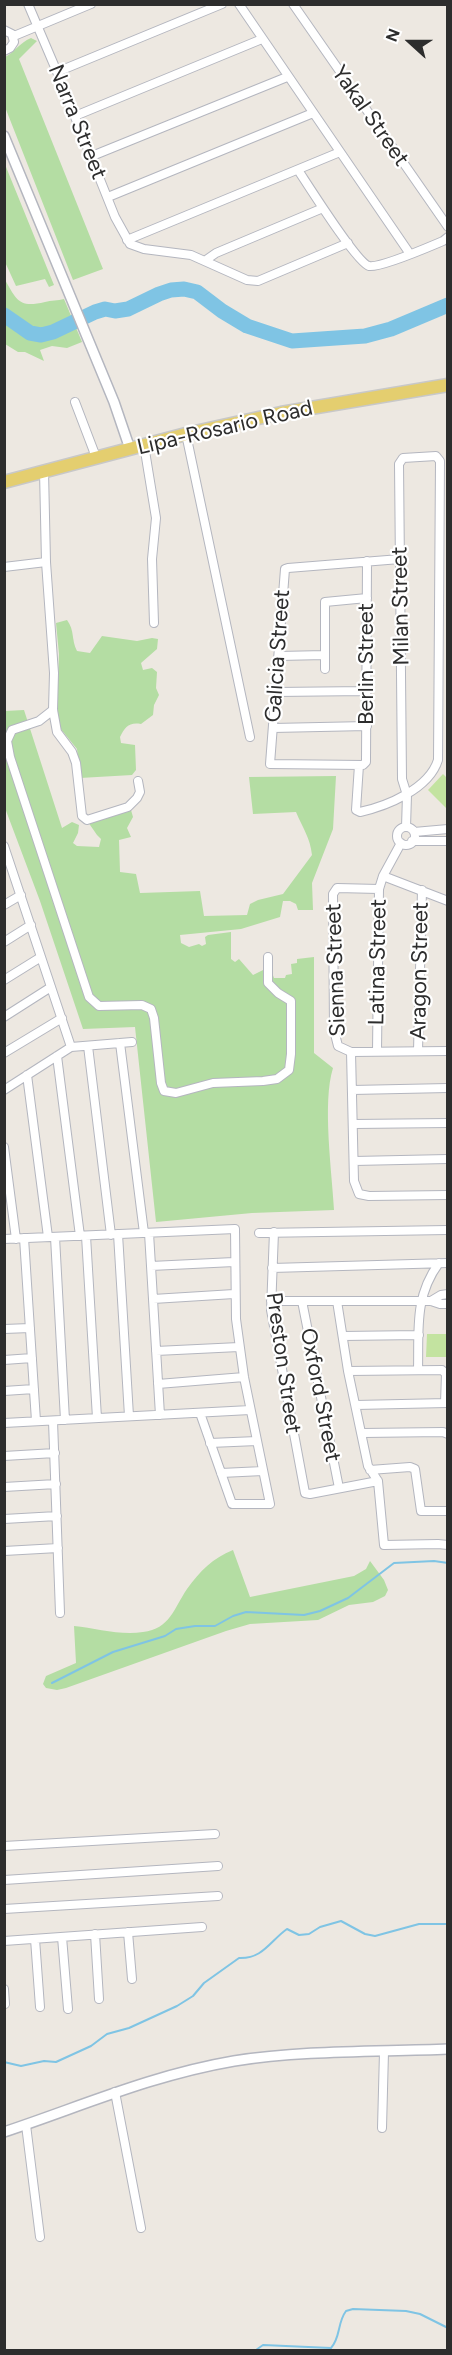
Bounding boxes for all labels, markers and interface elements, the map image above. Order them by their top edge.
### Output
north arrow [380,12,440,72]
text: N [382,26,404,45]
street label: Narra Street [42,61,112,183]
street label: Yakal Street [326,61,414,171]
street label: Lipa-Rosario Road [135,395,315,461]
street label: Milan Street [387,546,415,666]
street label: Galicia Street [260,589,296,723]
street label: Berlin Street [354,603,380,725]
street label: Latina Street [364,898,392,1026]
street label: Aragon Street [406,902,434,1040]
street label: Sienna Street [320,903,352,1037]
street label: Preston Street [260,1291,306,1435]
street label: Oxford Street [294,1326,346,1464]

